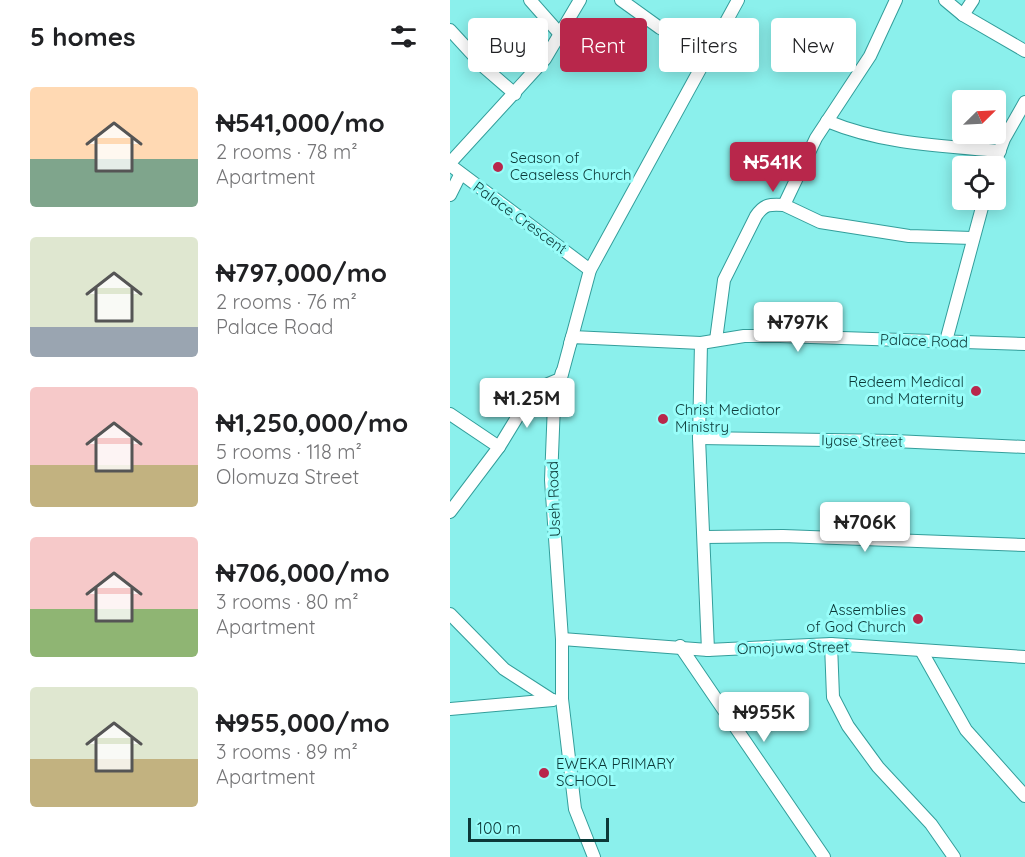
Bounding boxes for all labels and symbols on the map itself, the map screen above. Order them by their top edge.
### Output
north arrow [952,90,1006,144]
pin: ₦541K [731,142,815,193]
place label: Season of Ceaseless Church [510,148,631,184]
marker: Season of Ceaseless Church [491,160,505,174]
street label: Palace Crescent [470,177,571,258]
pin: ₦797K [756,302,840,353]
street label: Palace Road [880,329,968,352]
place label: Redeem Medical and Maternity [848,372,964,408]
pin: ₦1.25M [478,378,576,429]
marker: Redeem Medical and Maternity [969,384,983,398]
place label: Christ Mediator Ministry [675,400,781,436]
marker: Christ Mediator Ministry [656,412,670,426]
street label: Iyase Street [821,430,903,451]
street label: Useh Road [543,461,564,537]
pin: ₦706K [823,502,907,553]
place label: Assemblies of God Church [806,600,906,636]
marker: Assemblies of God Church [911,612,925,626]
street label: Omojuwa Street [737,637,849,658]
pin: ₦955K [722,692,806,743]
place label: EWEKA PRIMARY SCHOOL [556,754,675,790]
marker: EWEKA PRIMARY SCHOOL [537,766,551,780]
scale bar [468,815,609,842]

